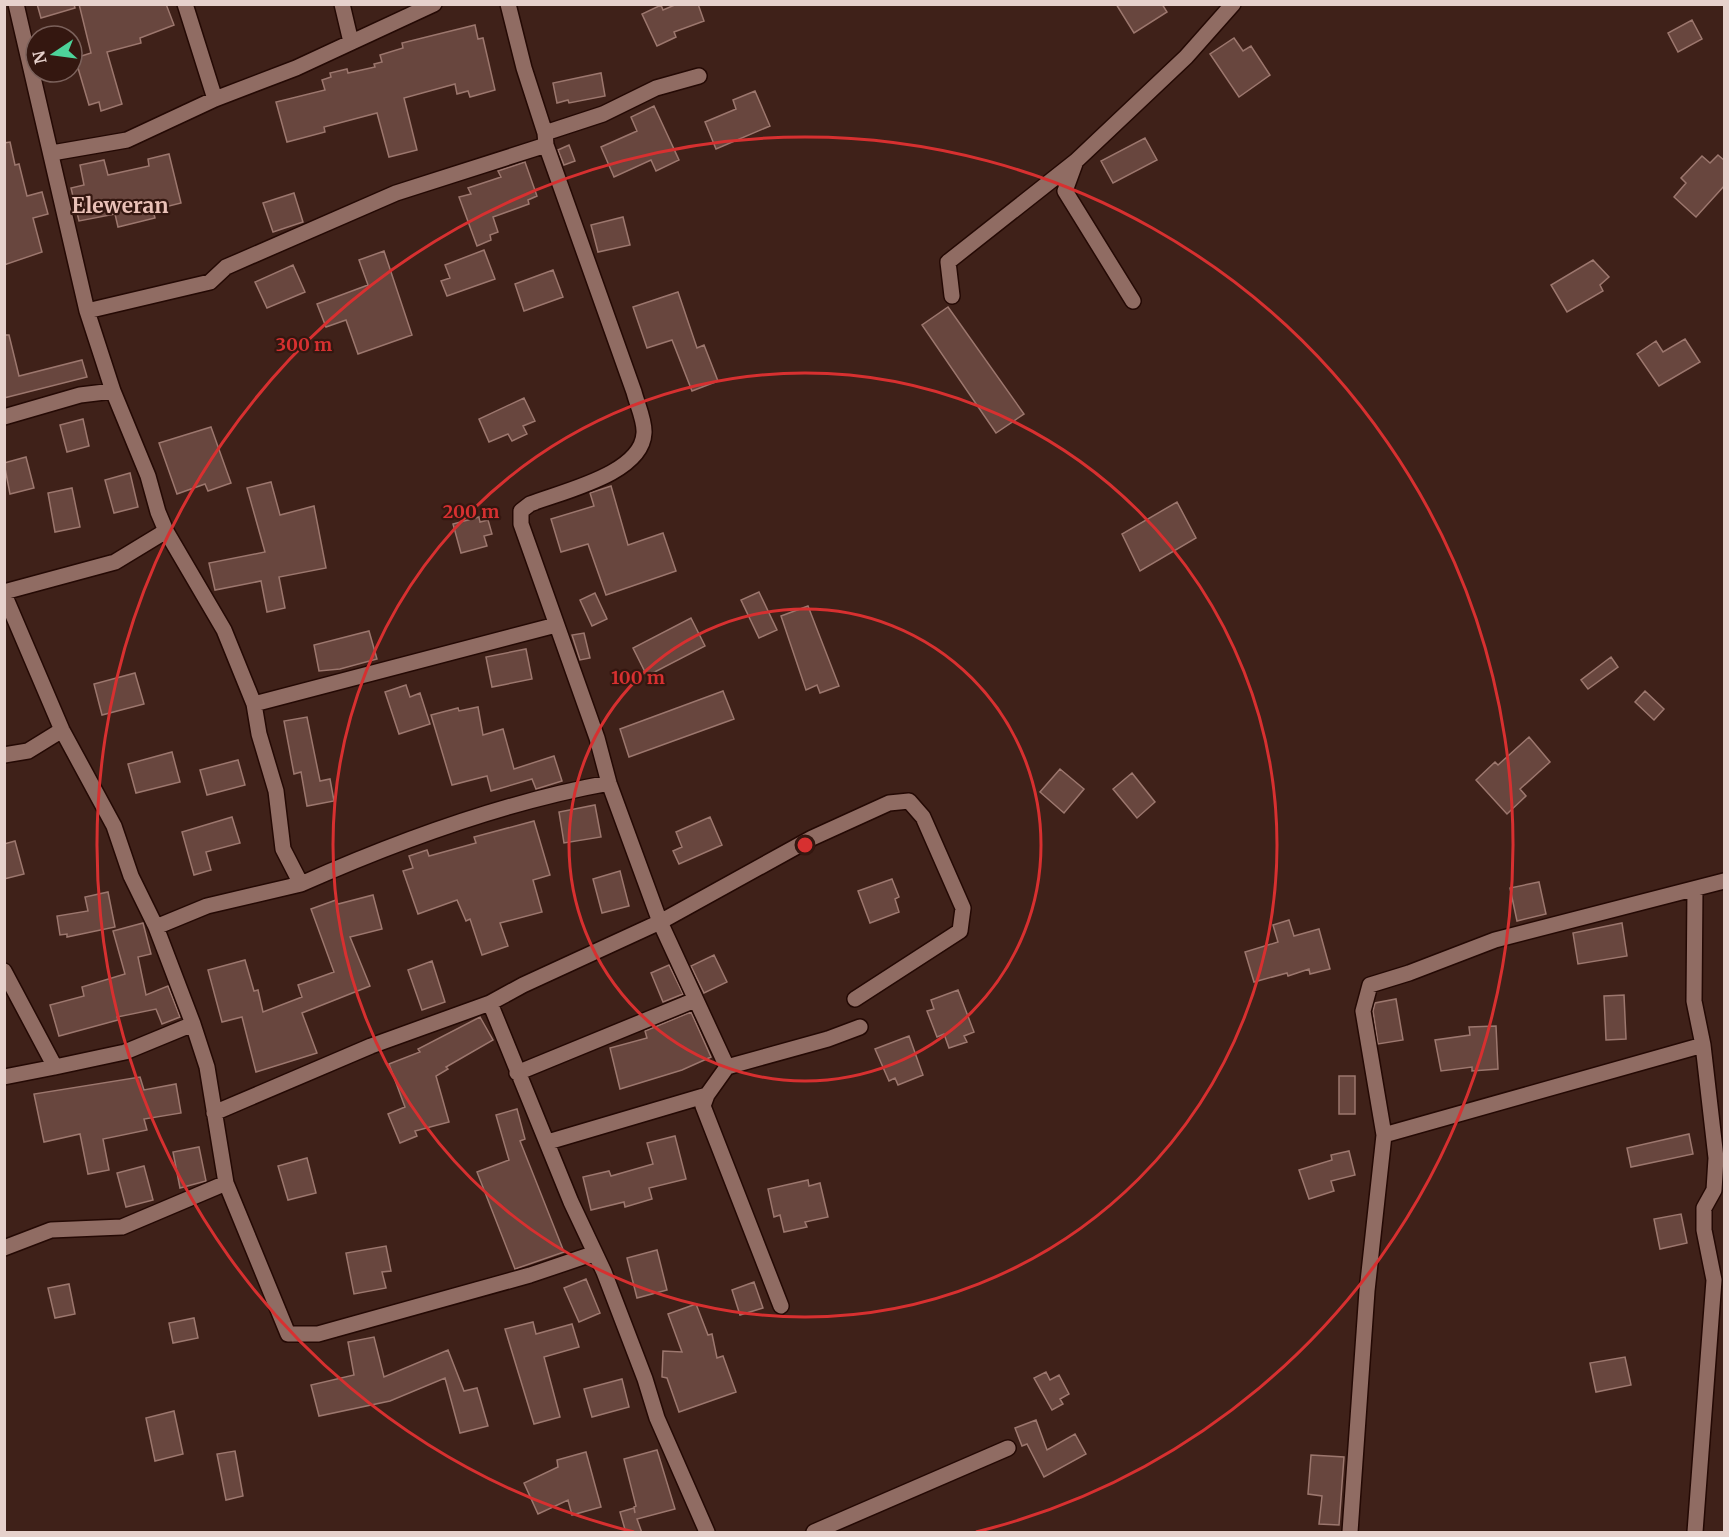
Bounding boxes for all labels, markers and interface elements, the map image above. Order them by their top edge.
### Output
north arrow [24,24,84,84]
text: N [28,49,51,66]
district label: Eleweran [72,192,168,219]
text: 300 m [276,333,332,356]
text: 200 m [443,500,499,523]
text: 100 m [611,666,665,689]
centre of rings [795,835,815,855]

